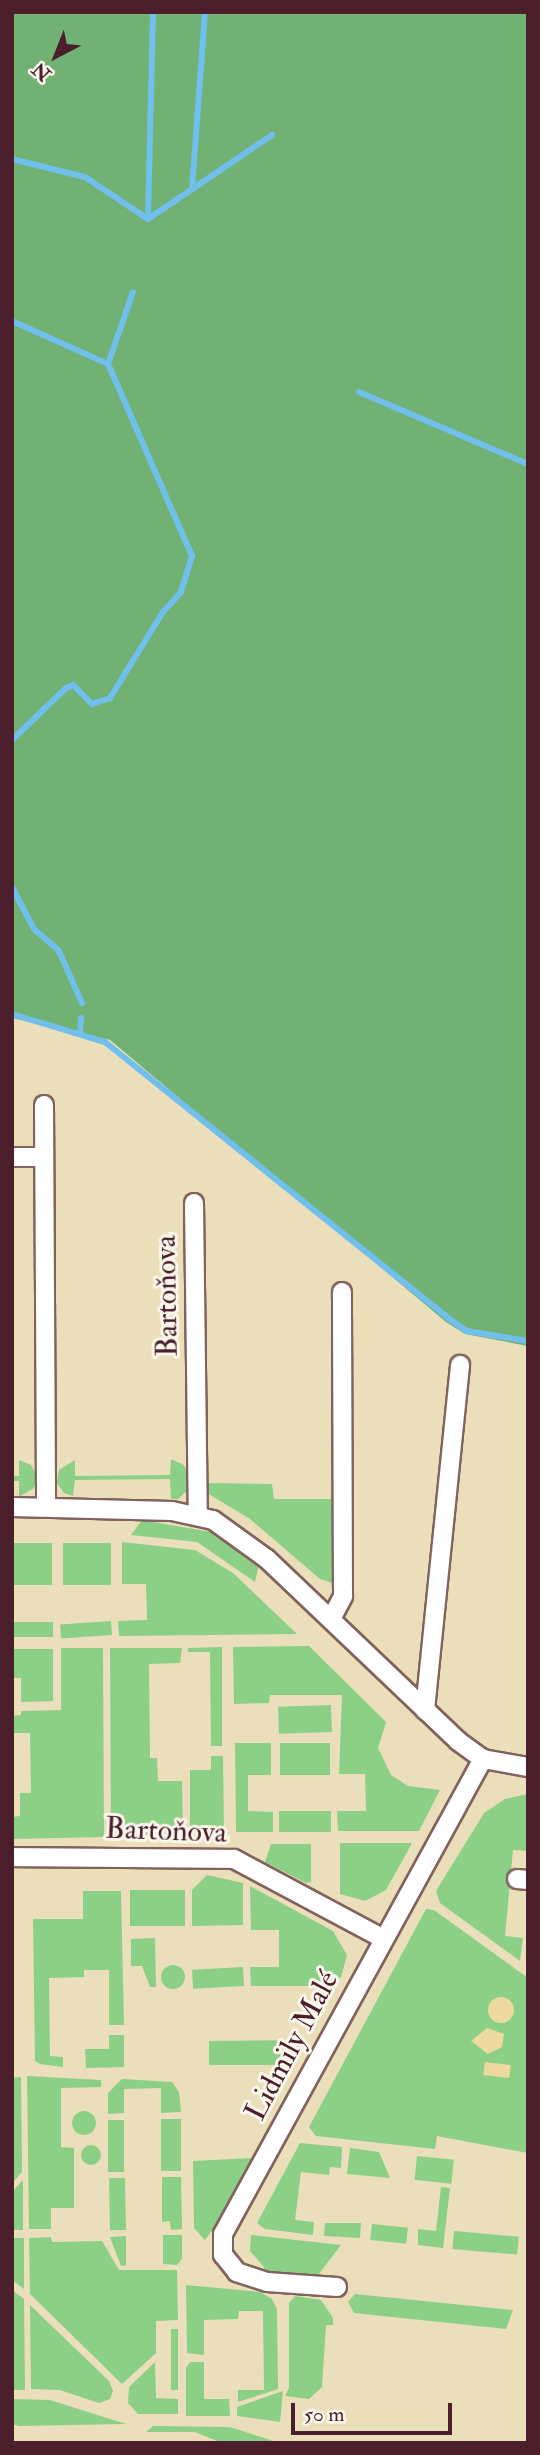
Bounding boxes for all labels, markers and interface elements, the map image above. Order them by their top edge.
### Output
north arrow [21,21,91,91]
text: N [28,57,56,86]
street label: Bartoňova [148,1235,186,1357]
street label: Bartoňova [104,1811,228,1851]
street label: Lidmily Malé [238,1965,346,2127]
scale bar [295,2388,456,2432]
text: 50 m [304,2401,345,2428]

